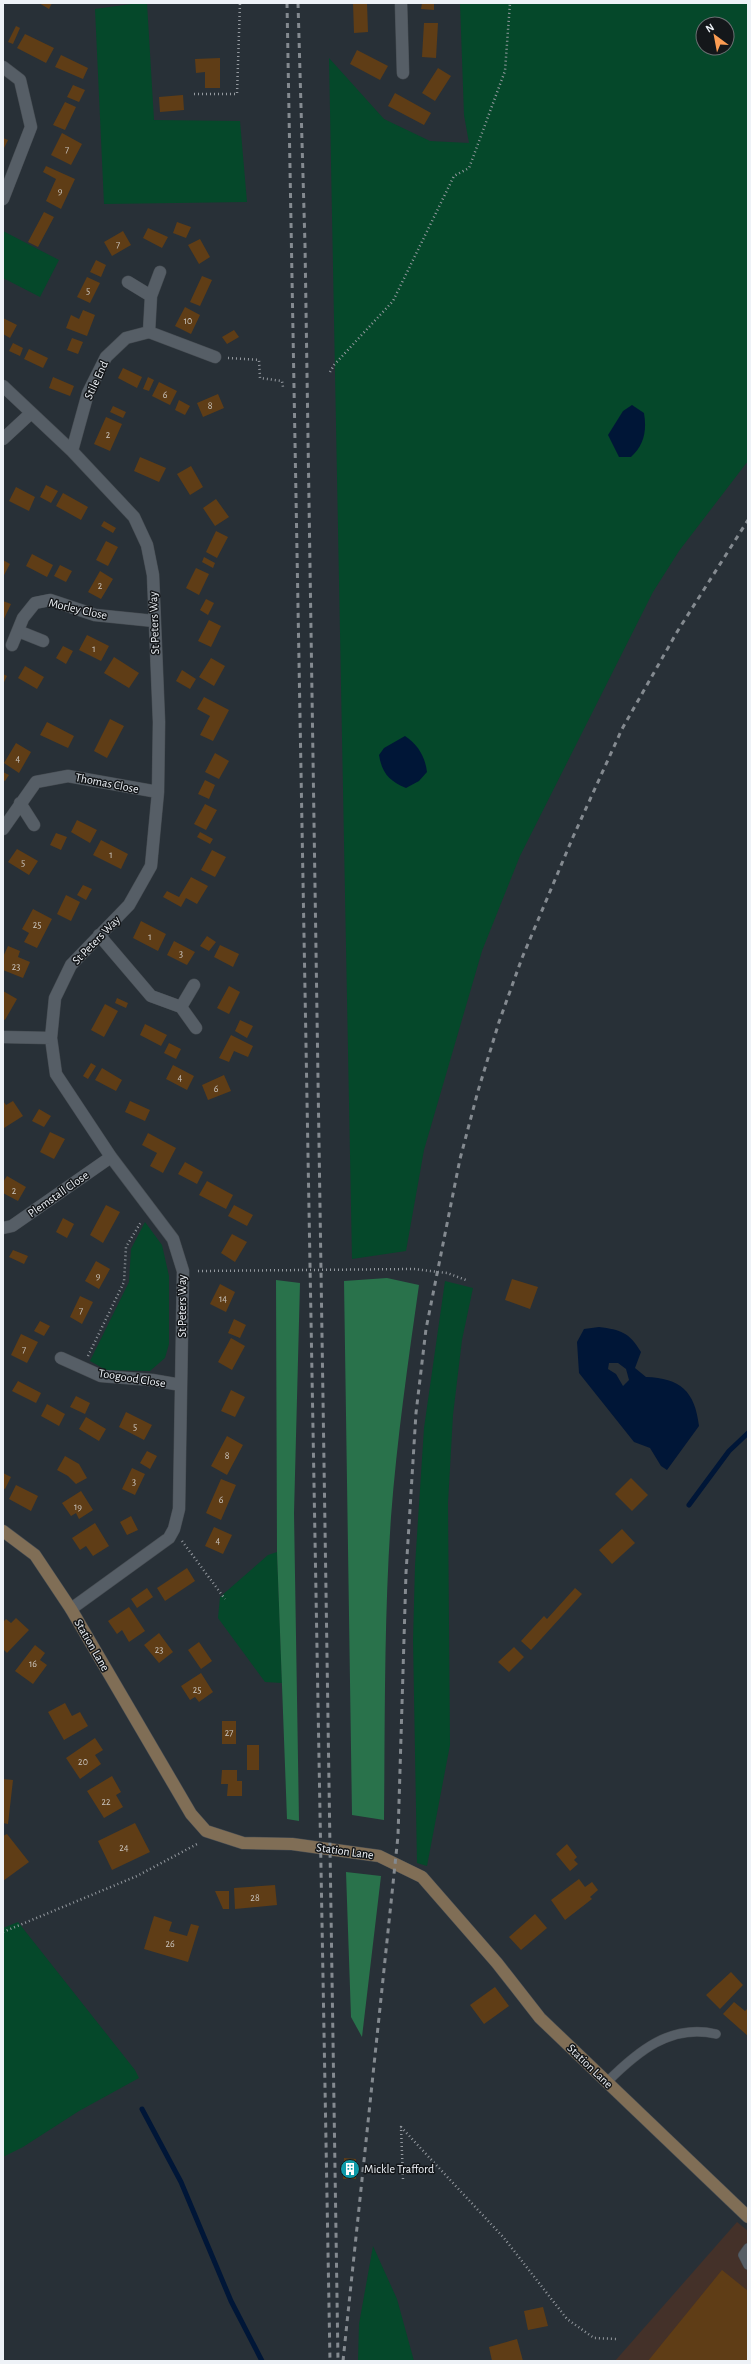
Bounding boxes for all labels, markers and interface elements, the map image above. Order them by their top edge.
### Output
north arrow [695,16,735,56]
text: N [704,21,716,35]
house number: 7 [65,145,69,155]
house number: 9 [58,186,63,196]
house number: 7 [116,240,120,250]
house number: 5 [86,286,90,296]
house number: 10 [184,316,192,326]
street label: Stile End [82,359,110,401]
house number: 6 [163,390,168,400]
house number: 8 [208,401,213,411]
house number: 2 [106,430,111,440]
house number: 2 [98,581,103,591]
street label: St Peters Way [147,591,162,655]
street label: Morley Close [47,596,108,623]
house number: 1 [92,644,96,654]
house number: 4 [16,754,21,764]
street label: Thomas Close [74,771,140,795]
house number: 1 [109,850,113,860]
house number: 5 [21,858,25,868]
street label: St Peters Way [70,913,123,967]
house number: 25 [33,920,41,930]
house number: 1 [148,932,152,942]
house number: 3 [179,949,183,959]
house number: 23 [12,962,20,972]
house number: 4 [178,1073,183,1083]
house number: 6 [214,1084,219,1094]
street label: Plemstall Close [25,1169,91,1219]
house number: 2 [12,1186,17,1196]
house number: 9 [96,1271,101,1281]
street label: St Peters Way [176,1275,189,1337]
house number: 14 [219,1294,227,1304]
house number: 7 [79,1306,83,1316]
house number: 7 [22,1345,26,1355]
street label: Toogood Close [98,1367,166,1389]
house number: 5 [133,1422,137,1432]
house number: 8 [225,1451,230,1461]
house number: 3 [132,1477,136,1487]
house number: 6 [219,1495,224,1505]
house number: 19 [74,1502,82,1512]
house number: 4 [216,1536,221,1546]
street label: Station Lane [72,1617,112,1673]
house number: 23 [155,1645,163,1655]
house number: 16 [29,1659,37,1669]
house number: 25 [193,1685,201,1695]
house number: 27 [225,1728,233,1738]
house number: 20 [78,1757,88,1767]
house number: 22 [101,1797,111,1807]
street label: Station Lane [316,1841,374,1861]
house number: 24 [119,1843,129,1853]
house number: 28 [250,1893,260,1903]
house number: 26 [165,1939,175,1949]
street label: Station Lane [565,2042,615,2090]
building icon: Mickle Trafford [339,2158,361,2180]
place label: Mickle Trafford [364,2163,434,2175]

